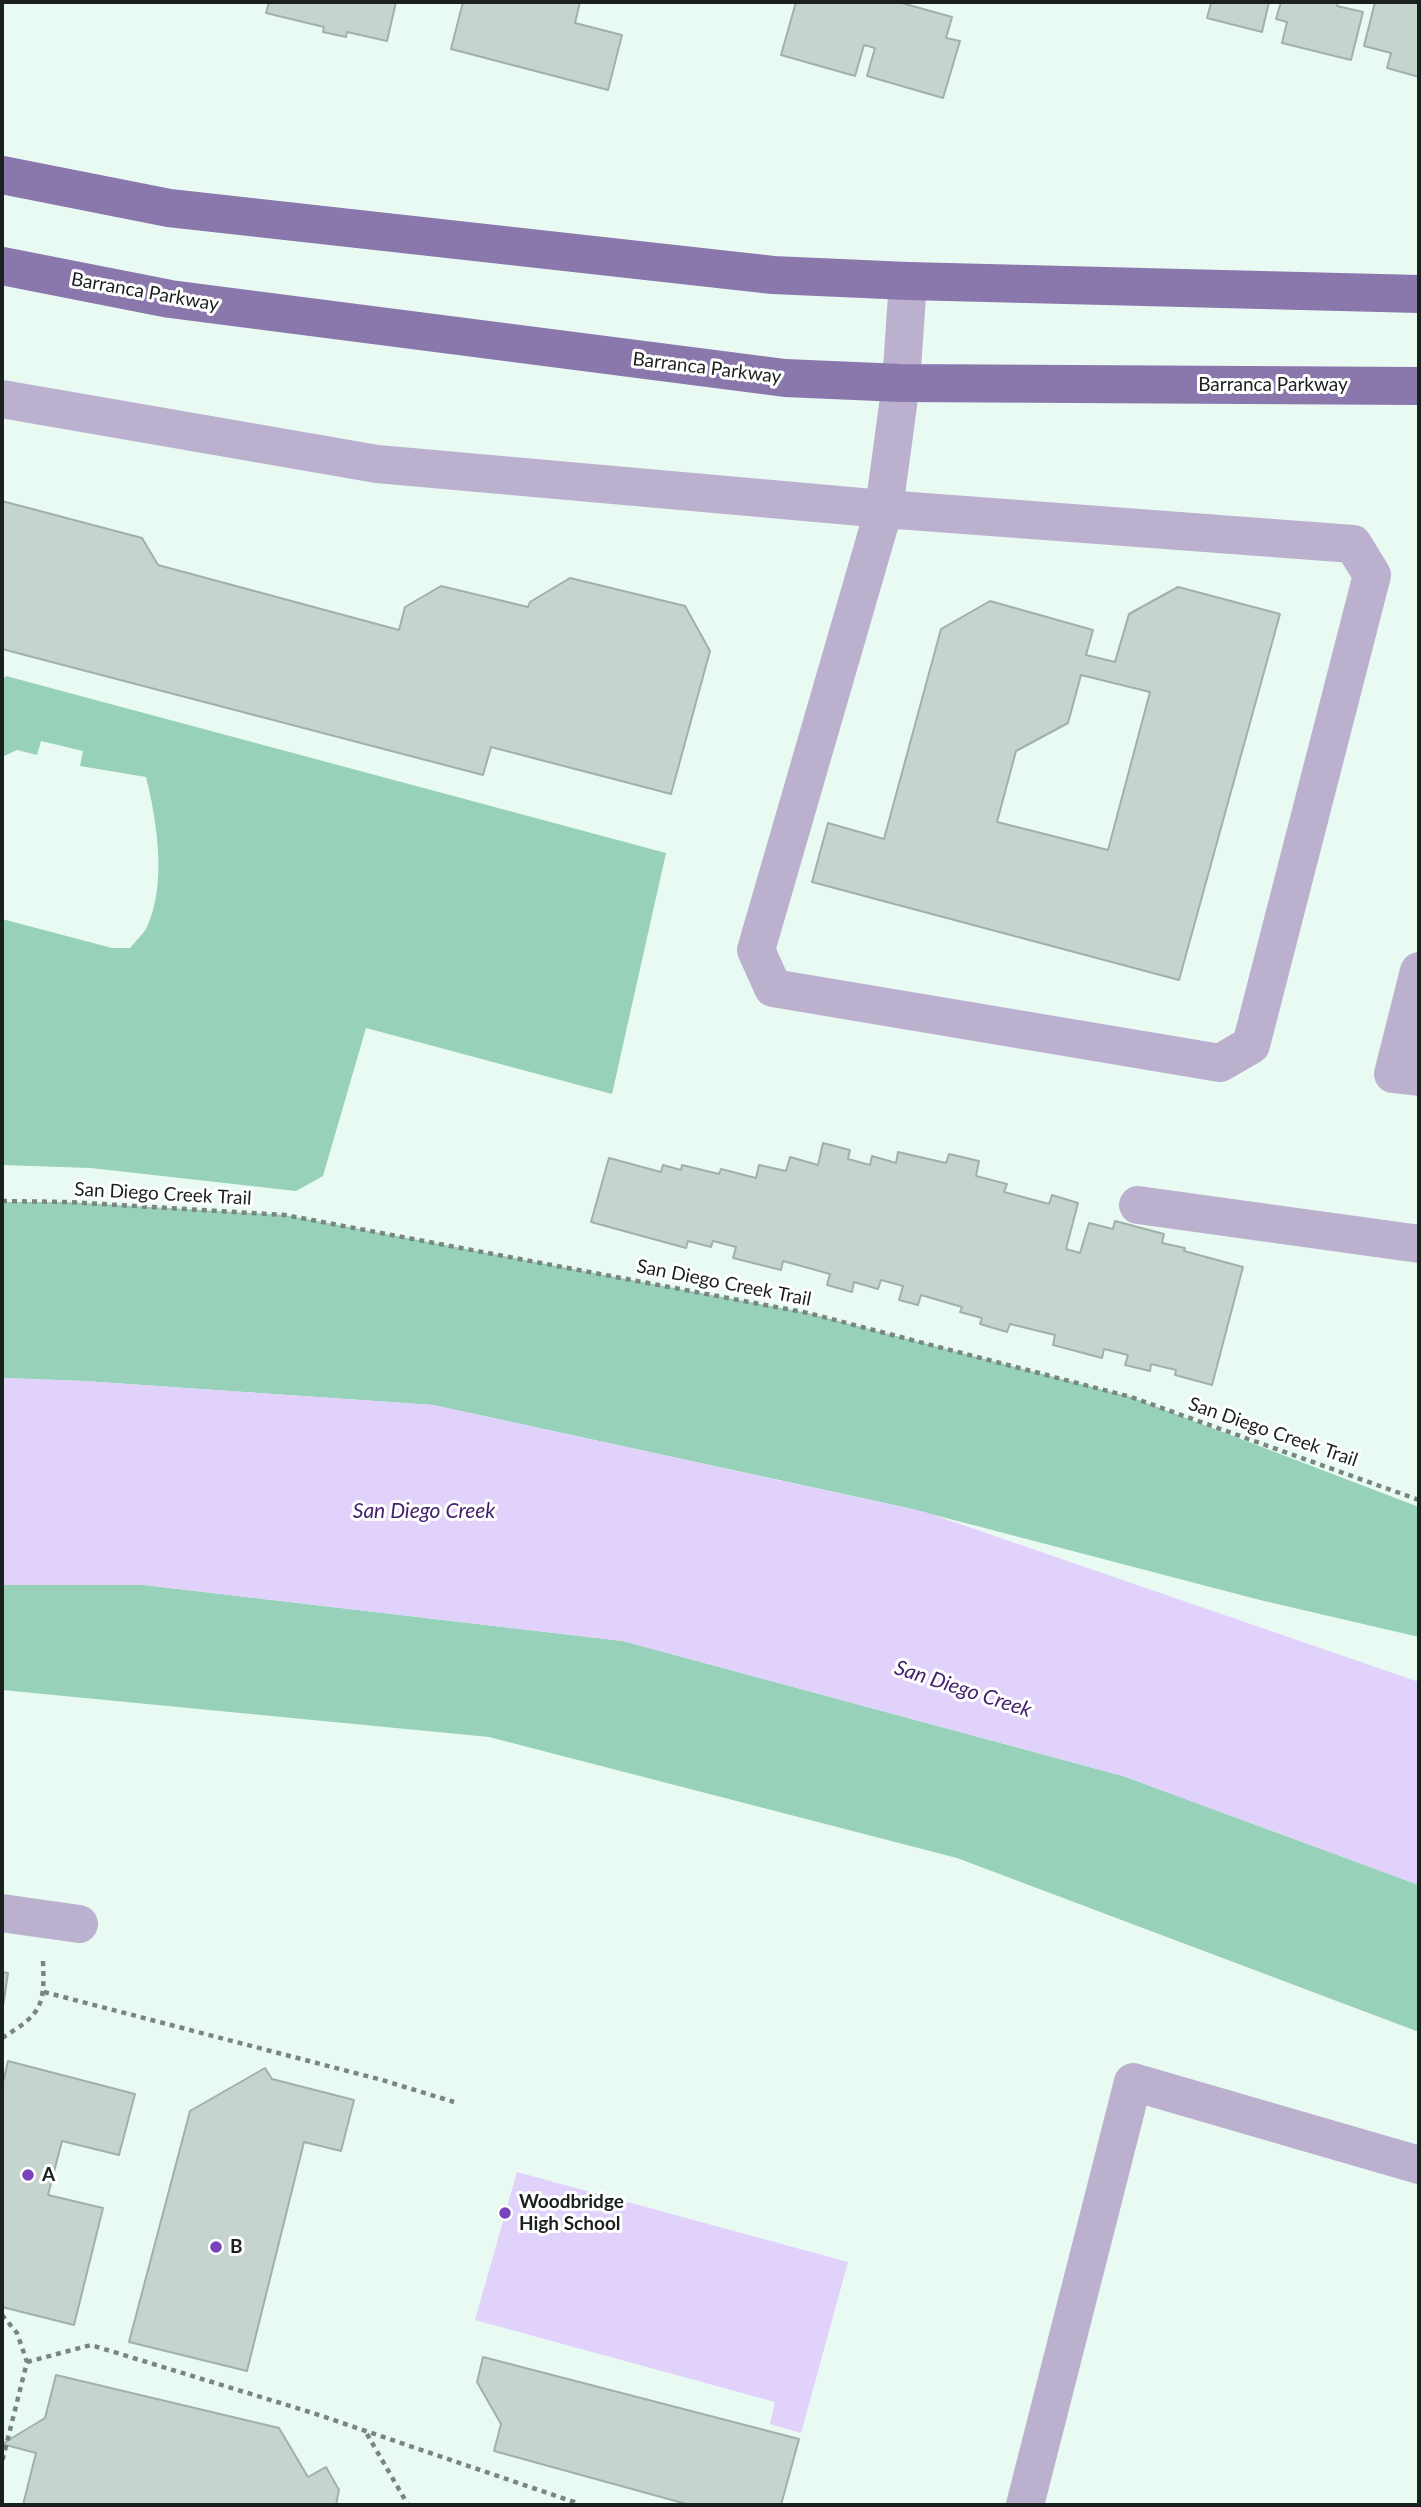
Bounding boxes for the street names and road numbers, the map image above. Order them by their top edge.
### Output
street label: Barranca Parkway [69,268,221,316]
street label: Barranca Parkway [631,348,783,388]
street label: Barranca Parkway [1198,374,1348,396]
street label: San Diego Creek Trail [74,1178,252,1210]
street label: San Diego Creek Trail [635,1255,813,1311]
street label: San Diego Creek Trail [1185,1392,1361,1472]

